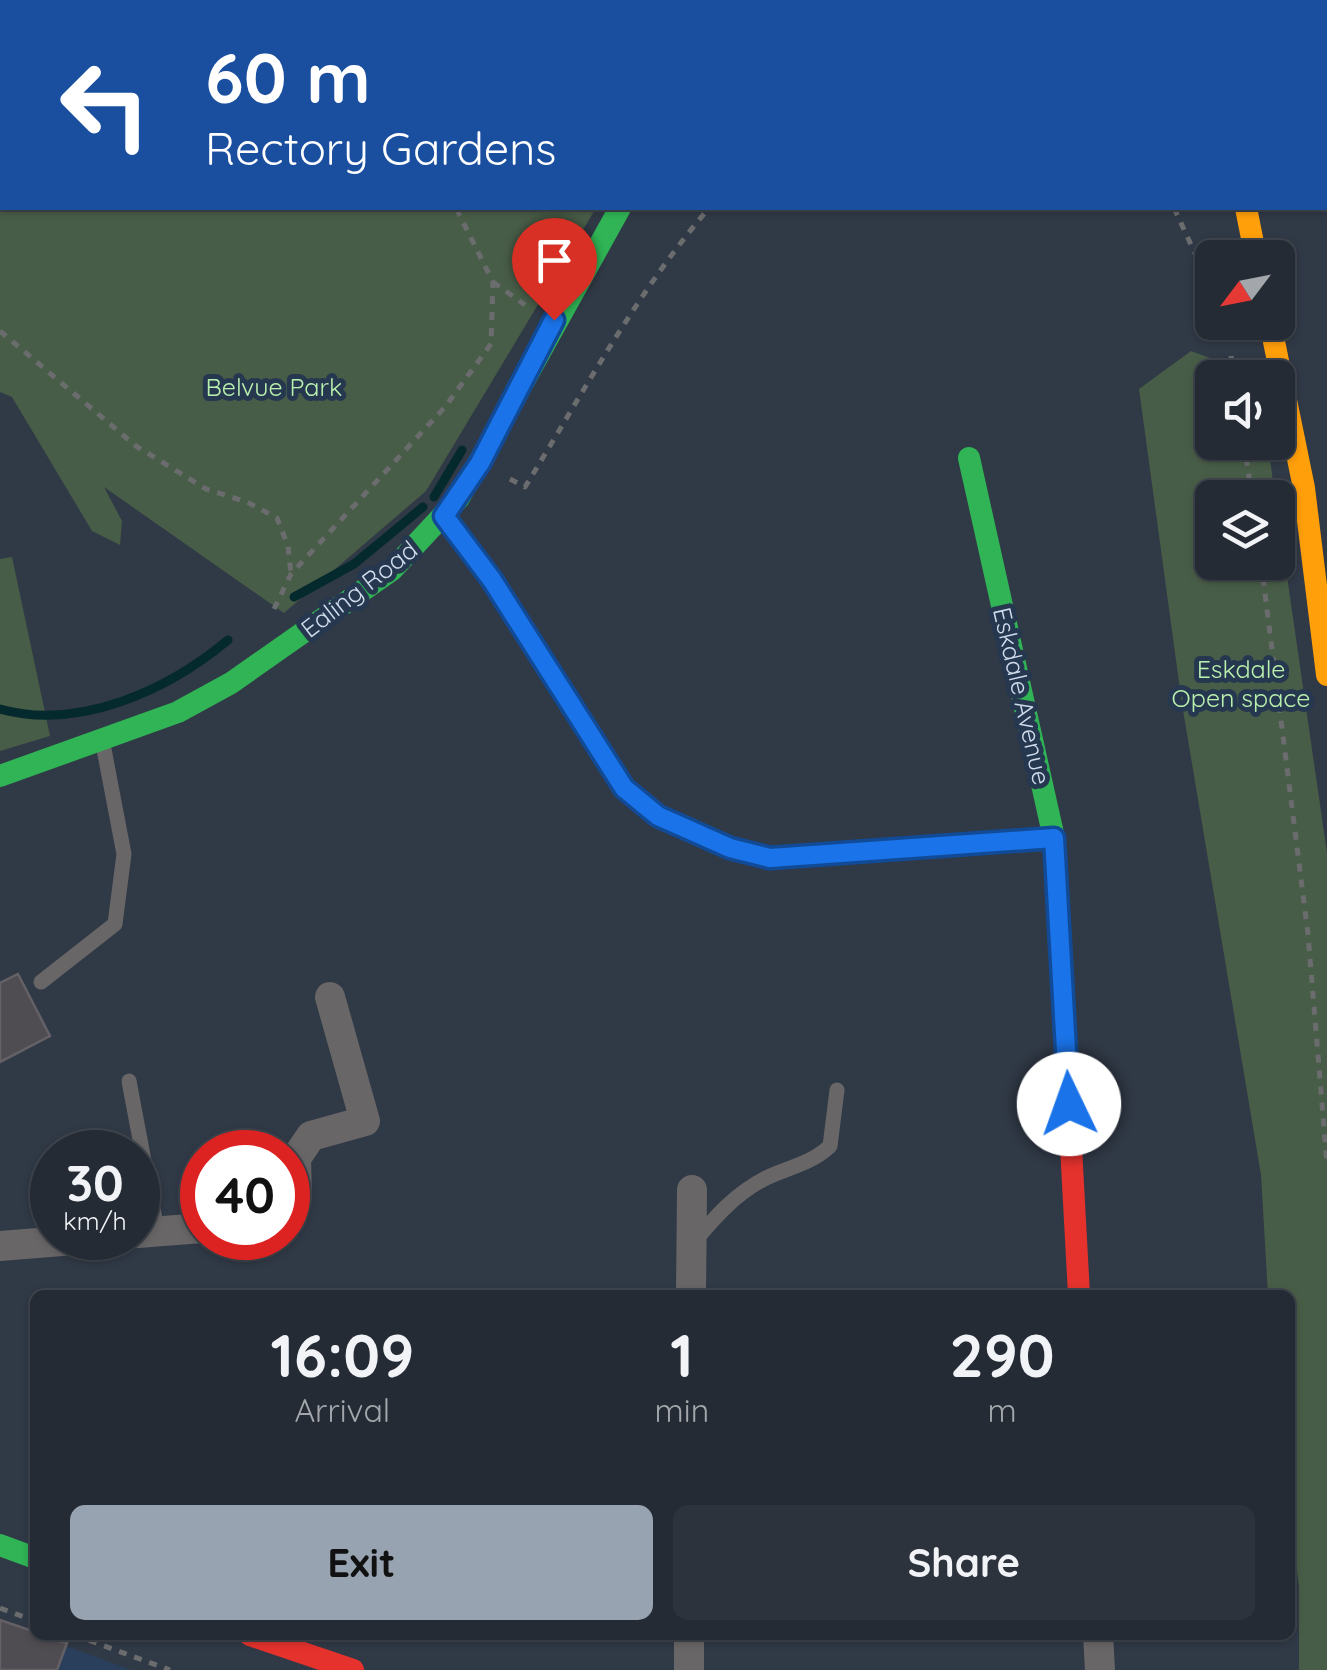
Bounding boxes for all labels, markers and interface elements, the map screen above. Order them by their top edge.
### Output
text: 60 m [205,33,371,121]
icon: left [40,40,170,170]
text: Rectory Gardens [205,120,556,176]
pin [512,218,597,321]
icon: arrive [527,233,582,288]
north arrow [1195,240,1295,340]
map controls [1195,240,1295,580]
button: sound [1195,360,1295,460]
park label: Belvue Park [206,371,342,402]
button: layers [1195,480,1295,580]
street label: Ealing Road [294,533,423,644]
street label: Eskdale Avenue [987,604,1058,788]
park label: Eskdale Open space [1172,653,1310,713]
position arrow [1017,1052,1121,1156]
speed limit sign: 40 [180,1130,310,1260]
text: 30 [66,1151,124,1214]
text: km/h [63,1205,127,1236]
text: 16:09 [270,1317,414,1392]
text: 1 [670,1317,694,1392]
text: 290 [950,1317,1055,1392]
text: Arrival [294,1390,390,1430]
text: min [655,1390,709,1430]
text: m [987,1390,1017,1430]
button: Exit [70,1505,653,1620]
button: Share [673,1505,1255,1620]

